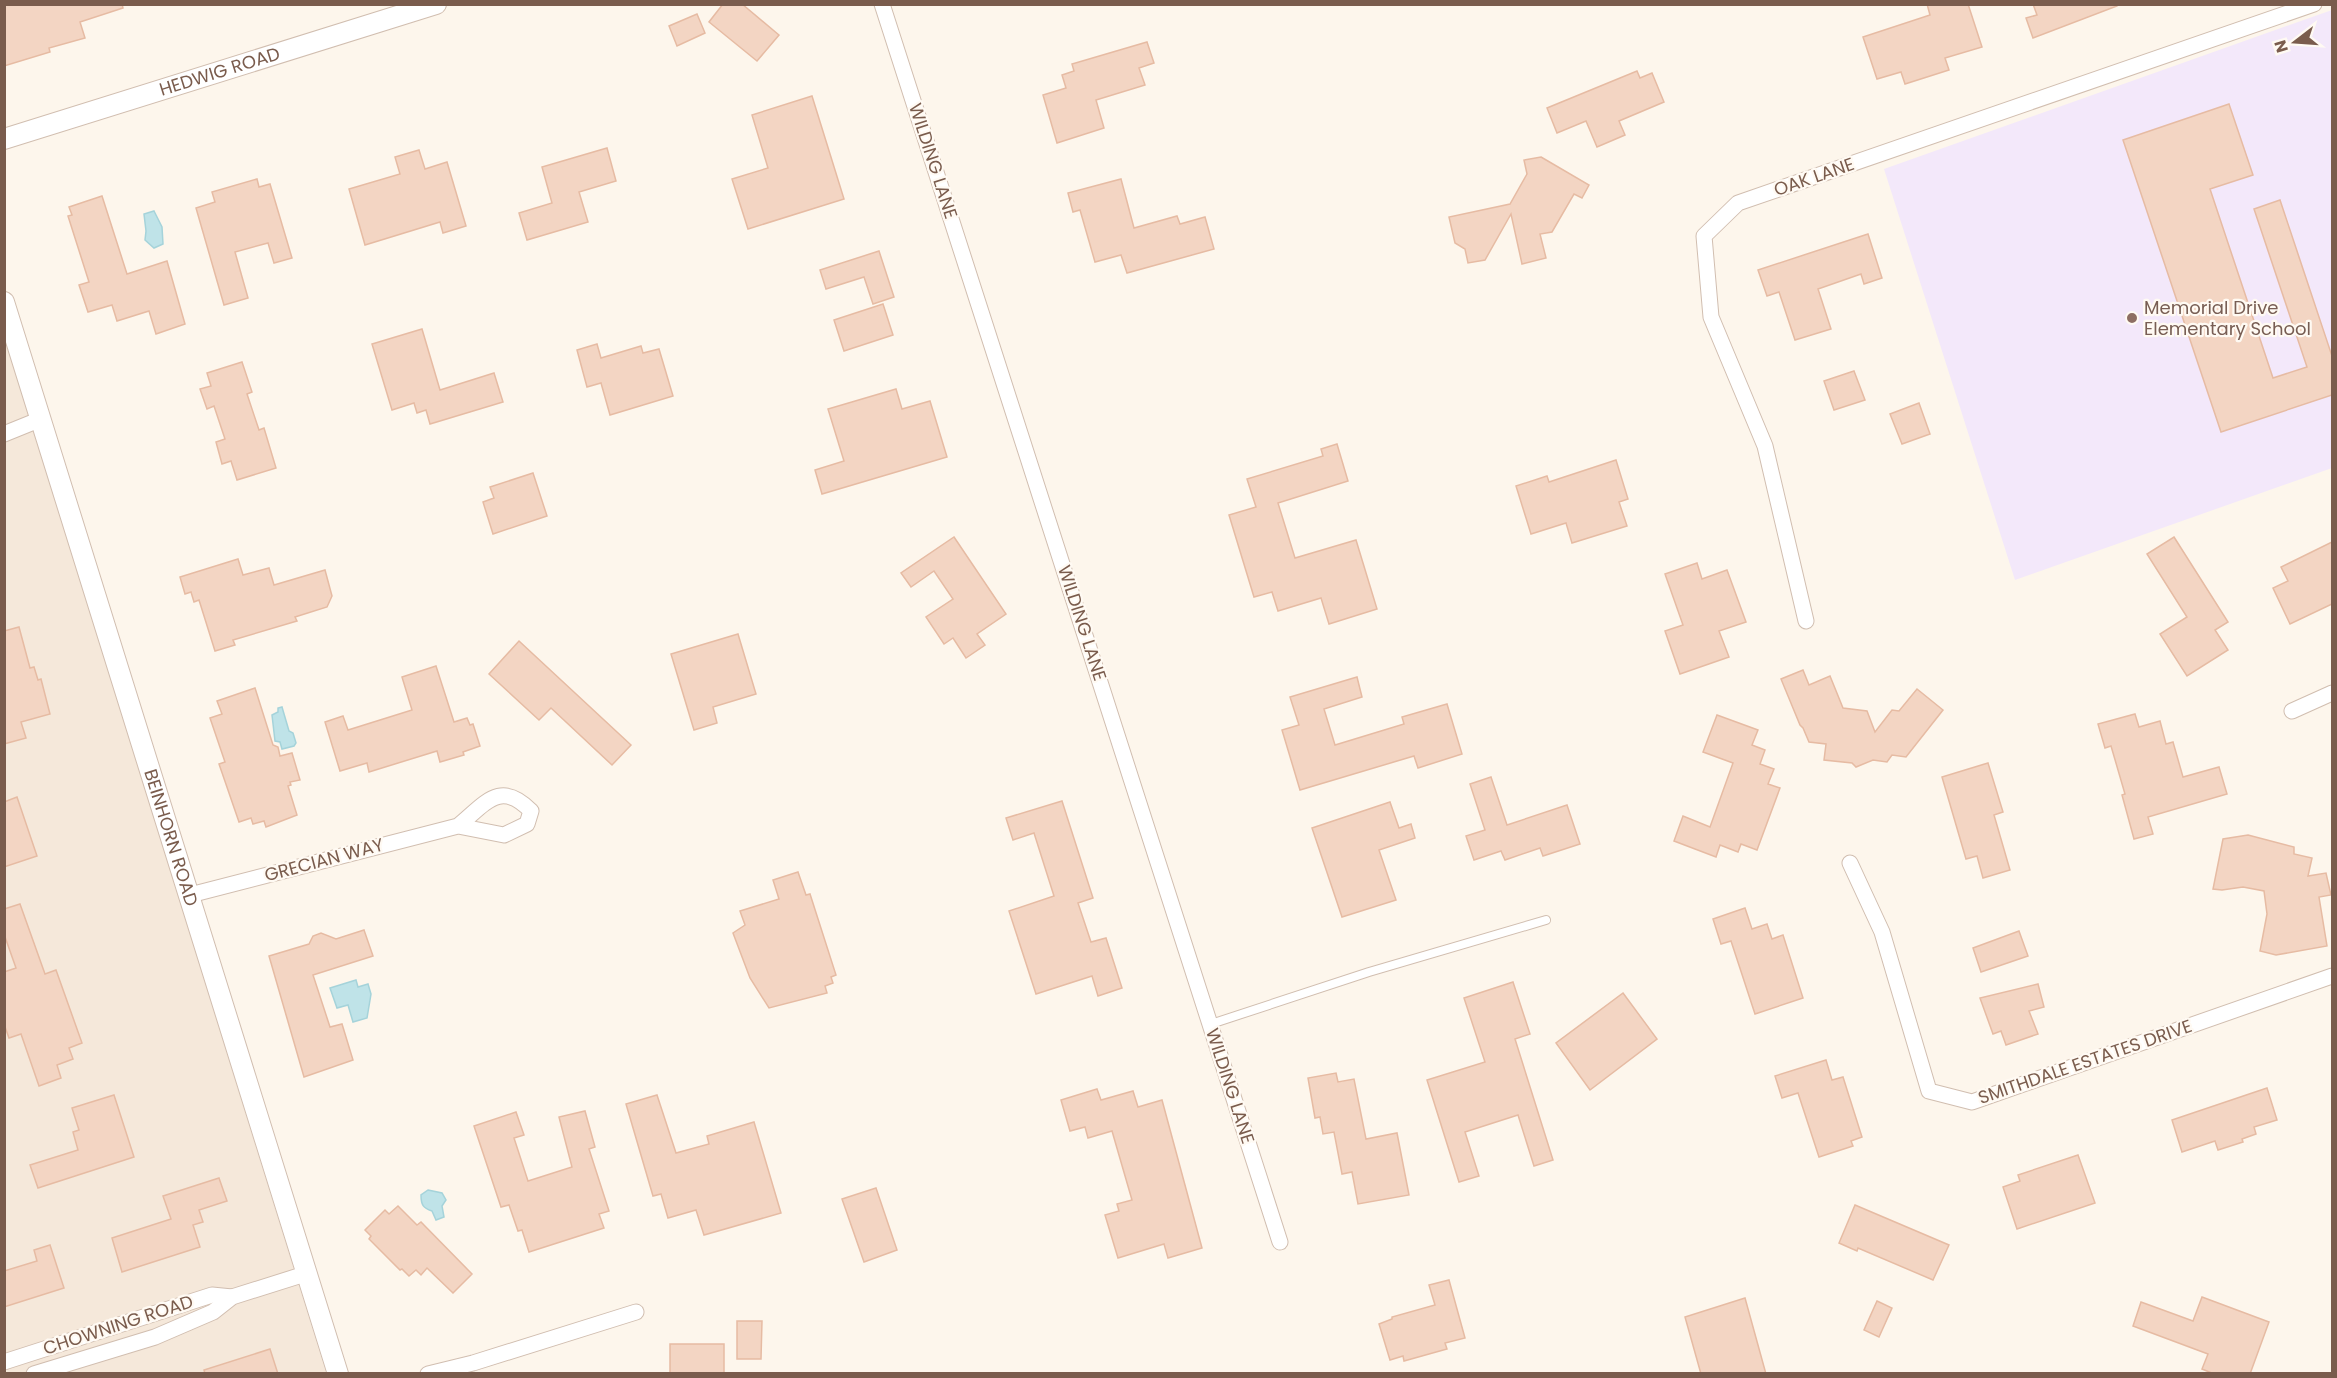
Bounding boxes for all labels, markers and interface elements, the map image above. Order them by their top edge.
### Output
north arrow [2265,12,2325,72]
text: N [2268,37,2294,55]
street label: HEDWIG ROAD [156,40,283,102]
street label: WILDING LANE [903,100,964,222]
street label: OAK LANE [1770,151,1857,202]
place label: Memorial Drive Elementary School [2144,295,2311,341]
marker: Memorial Drive Elementary School [2125,311,2139,325]
street label: WILDING LANE [1052,562,1113,684]
street label: BEINHORN ROAD [138,766,204,909]
street label: GRECIAN WAY [262,831,387,887]
street label: SMITHDALE ESTATES DRIVE [1974,1013,2195,1110]
street label: WILDING LANE [1200,1025,1261,1147]
street label: CHOWNING ROAD [40,1288,196,1361]

